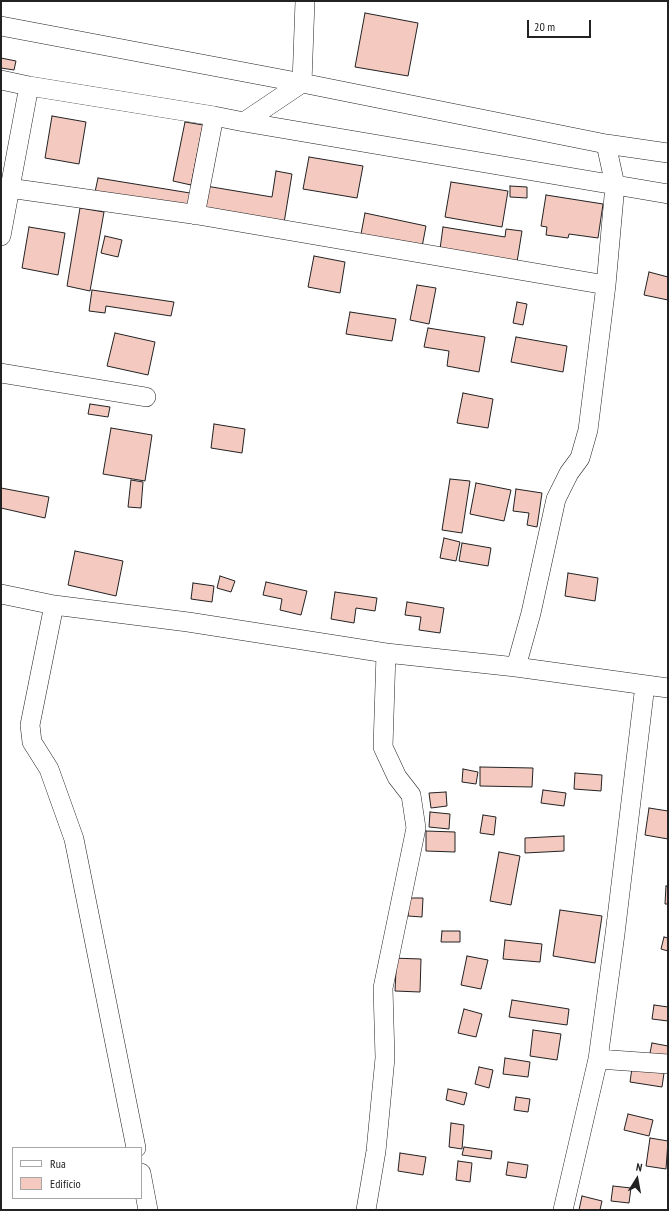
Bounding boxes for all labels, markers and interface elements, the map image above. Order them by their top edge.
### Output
scale bar [529,12,593,38]
text: 20 m [534,19,555,34]
legend [12,1147,142,1199]
text: Rua [50,1156,66,1171]
north arrow [617,1159,657,1199]
text: N [635,1160,644,1175]
text: Edifício [50,1176,81,1191]

